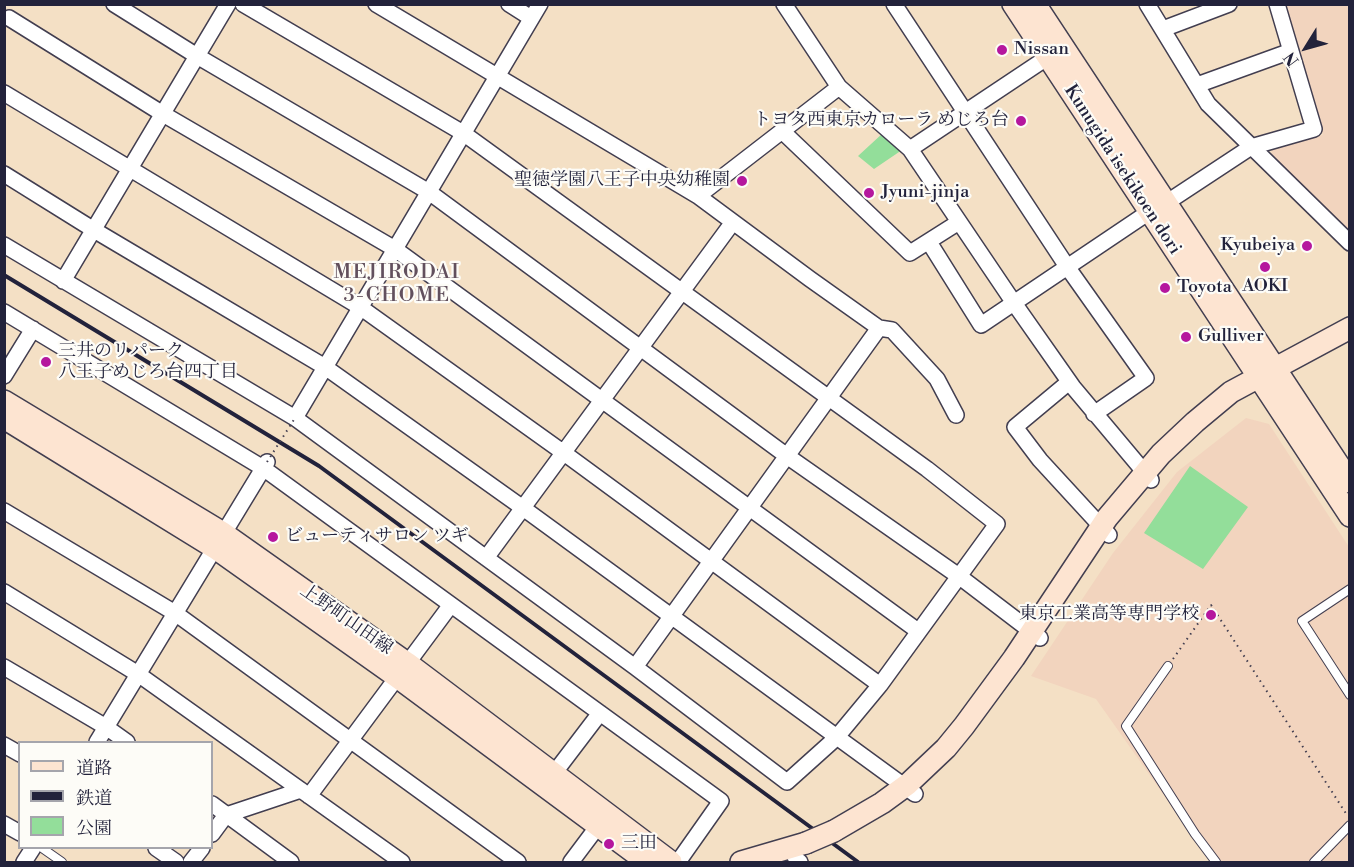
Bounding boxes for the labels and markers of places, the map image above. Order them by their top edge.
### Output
place label: Nissan [1014,39,1069,61]
marker: Nissan [995,43,1009,57]
place label: トヨタ西東京カローラ めじろ台 [753,110,1009,132]
marker: トヨタ西東京カローラ めじろ台 [1014,114,1028,128]
place label: 聖徳学園八王子中央幼稚園 [514,170,730,192]
marker: 聖徳学園八王子中央幼稚園 [735,174,749,188]
place label: Jyuni-jinja [881,182,969,204]
marker: Jyuni-jinja [862,186,876,200]
place label: Kyubeiya [1221,235,1295,257]
marker: Kyubeiya [1300,239,1314,253]
marker: AOKI [1258,260,1272,274]
place label: AOKI [1242,276,1288,298]
place label: Toyota [1177,277,1232,299]
marker: Toyota [1158,281,1172,295]
place label: Gulliver [1198,326,1264,348]
marker: Gulliver [1179,330,1193,344]
place label: 三井のリパーク 八王子めじろ台四丁目 [58,341,238,384]
marker: 三井のリパーク 八王子めじろ台四丁目 [39,355,53,369]
place label: ビューティサロン ツギ [285,526,469,548]
marker: ビューティサロン ツギ [266,530,280,544]
place label: 東京工業高等専門学校 [1019,604,1199,626]
marker: 東京工業高等専門学校 [1204,608,1218,622]
place label: 三田 [621,833,657,855]
marker: 三田 [602,837,616,851]

